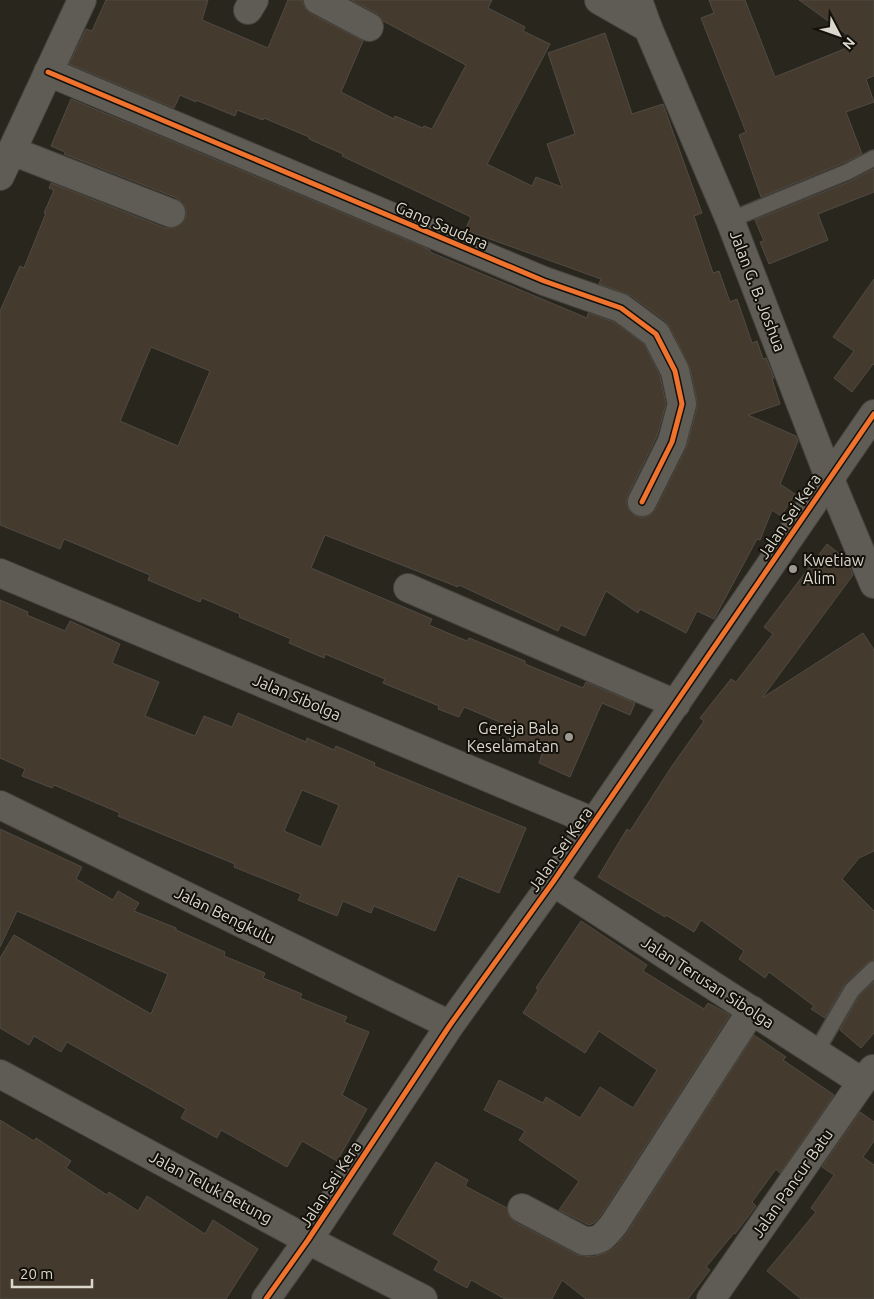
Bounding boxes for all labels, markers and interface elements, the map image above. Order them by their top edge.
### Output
north arrow [814,10,864,60]
text: N [839,34,858,53]
street label: Gang Saudara [393,197,491,253]
street label: Jalan G. B. Joshua [727,228,789,354]
street label: Jalan Sei Kera [754,470,824,562]
place label: Kwetiaw Alim [803,551,865,587]
marker: Kwetiaw Alim [787,563,799,575]
street label: Jalan Sibolga [250,670,344,724]
place label: Gereja Bala Keselamatan [467,719,559,755]
marker: Gereja Bala Keselamatan [563,731,575,743]
street label: Jalan Sei Kera [524,803,596,895]
street label: Jalan Bengkulu [172,883,278,947]
street label: Jalan Terusan Sibolga [638,932,778,1032]
street label: Jalan Pancur Batu [748,1125,836,1241]
street label: Jalan Sei Kera [296,1138,364,1230]
street label: Jalan Teluk Betung [147,1147,275,1227]
scale bar [12,1256,92,1288]
text: 20 m [20,1265,53,1282]

